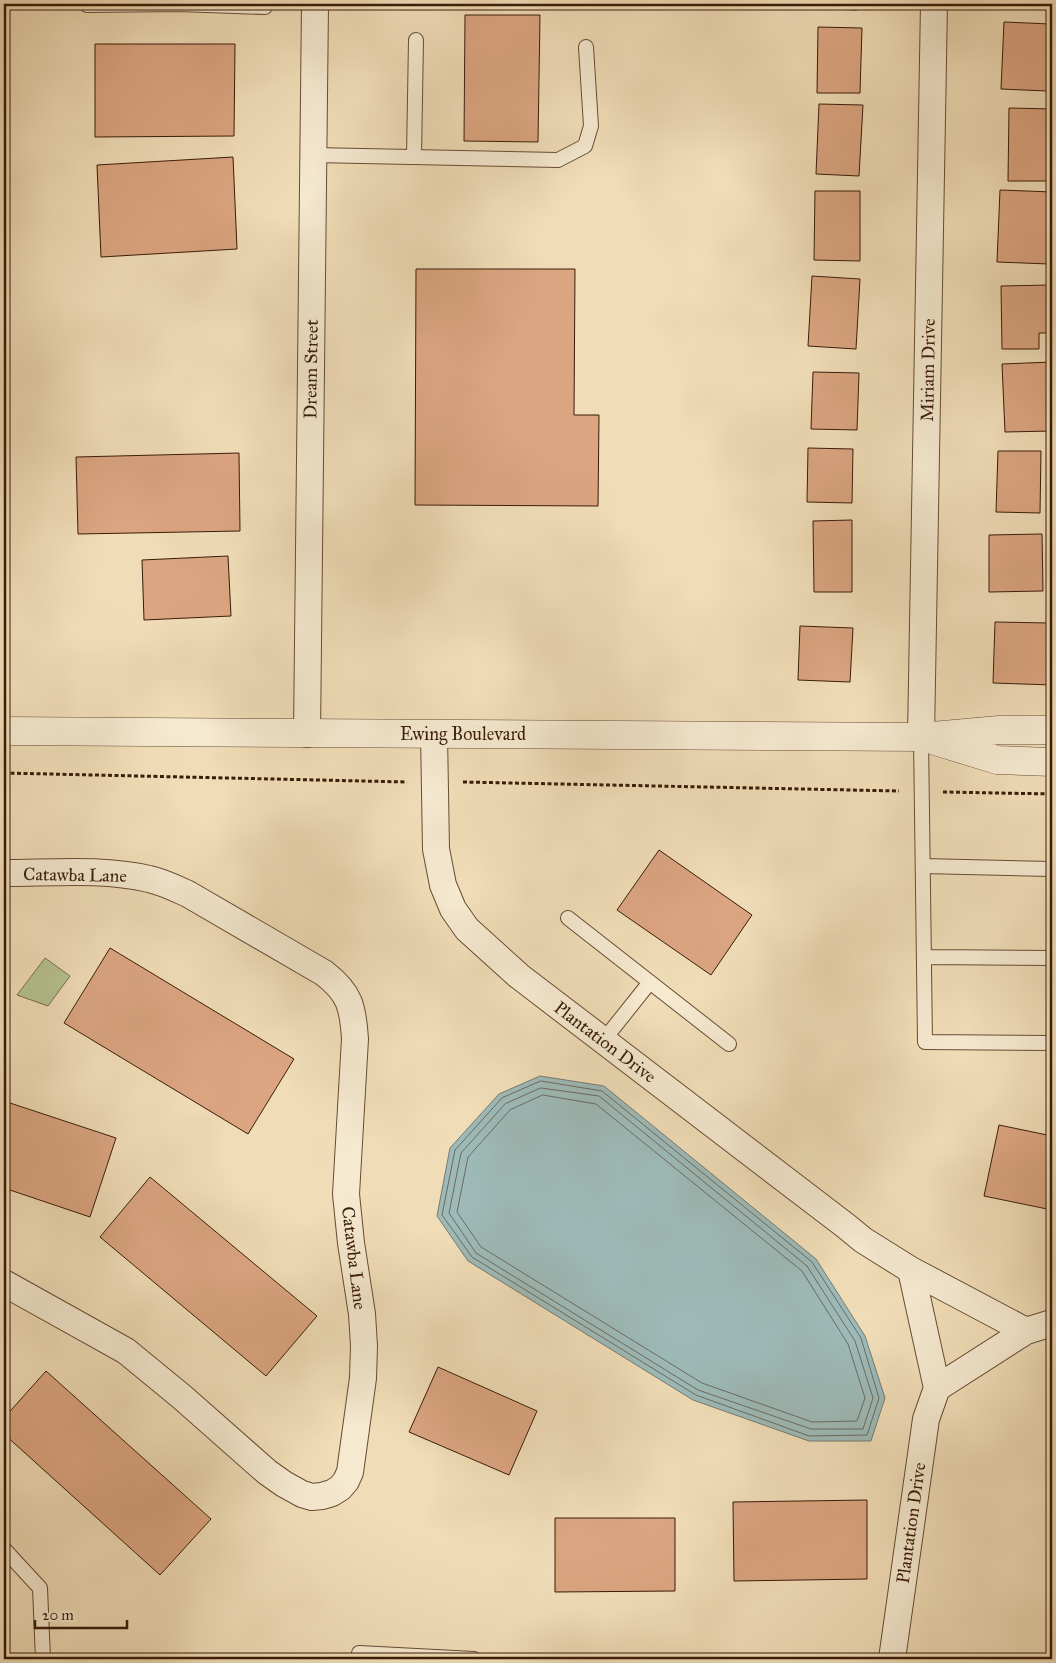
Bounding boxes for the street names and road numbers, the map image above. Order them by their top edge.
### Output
street label: Dream Street [299,318,323,419]
street label: Miriam Drive [916,318,940,422]
street label: Ewing Boulevard [400,723,526,746]
street label: Catawba Lane [23,863,127,887]
street label: Plantation Drive [550,996,660,1088]
street label: Catawba Lane [337,1205,371,1311]
street label: Plantation Drive [892,1461,930,1585]

